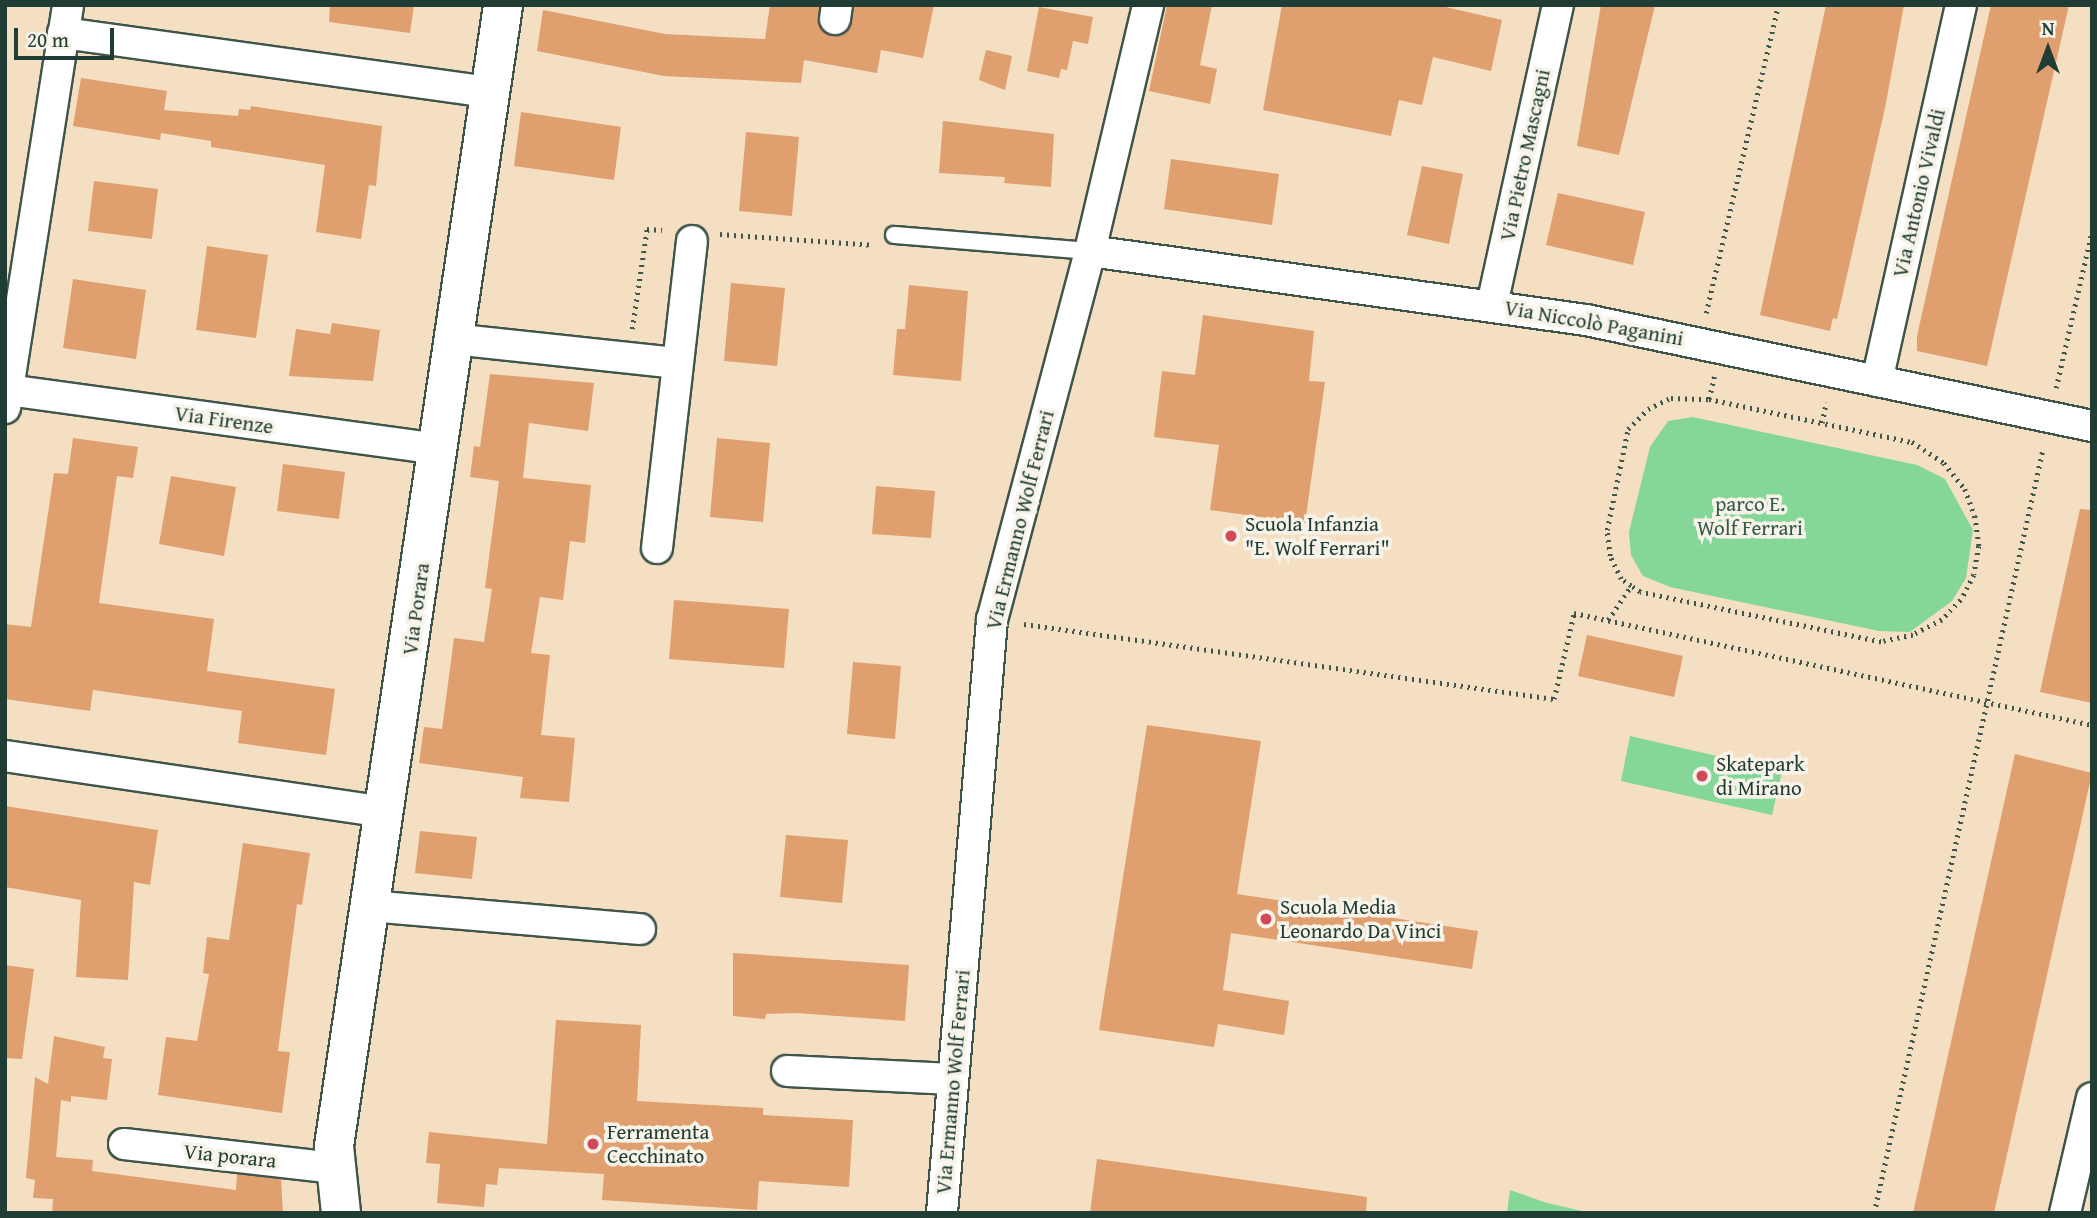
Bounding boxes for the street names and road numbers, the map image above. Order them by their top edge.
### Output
street label: Via Pietro Mascagni [1494,67,1556,243]
street label: Via Antonio Vivaldi [1887,106,1951,280]
street label: Via Niccolò Paganini [1503,295,1685,351]
street label: Via Firenze [173,401,275,439]
street label: Via Ermanno Wolf Ferrari [981,408,1059,632]
street label: Via Porara [397,561,435,657]
street label: Via Ermanno Wolf Ferrari [931,969,975,1195]
street label: Via porara [182,1139,278,1173]

